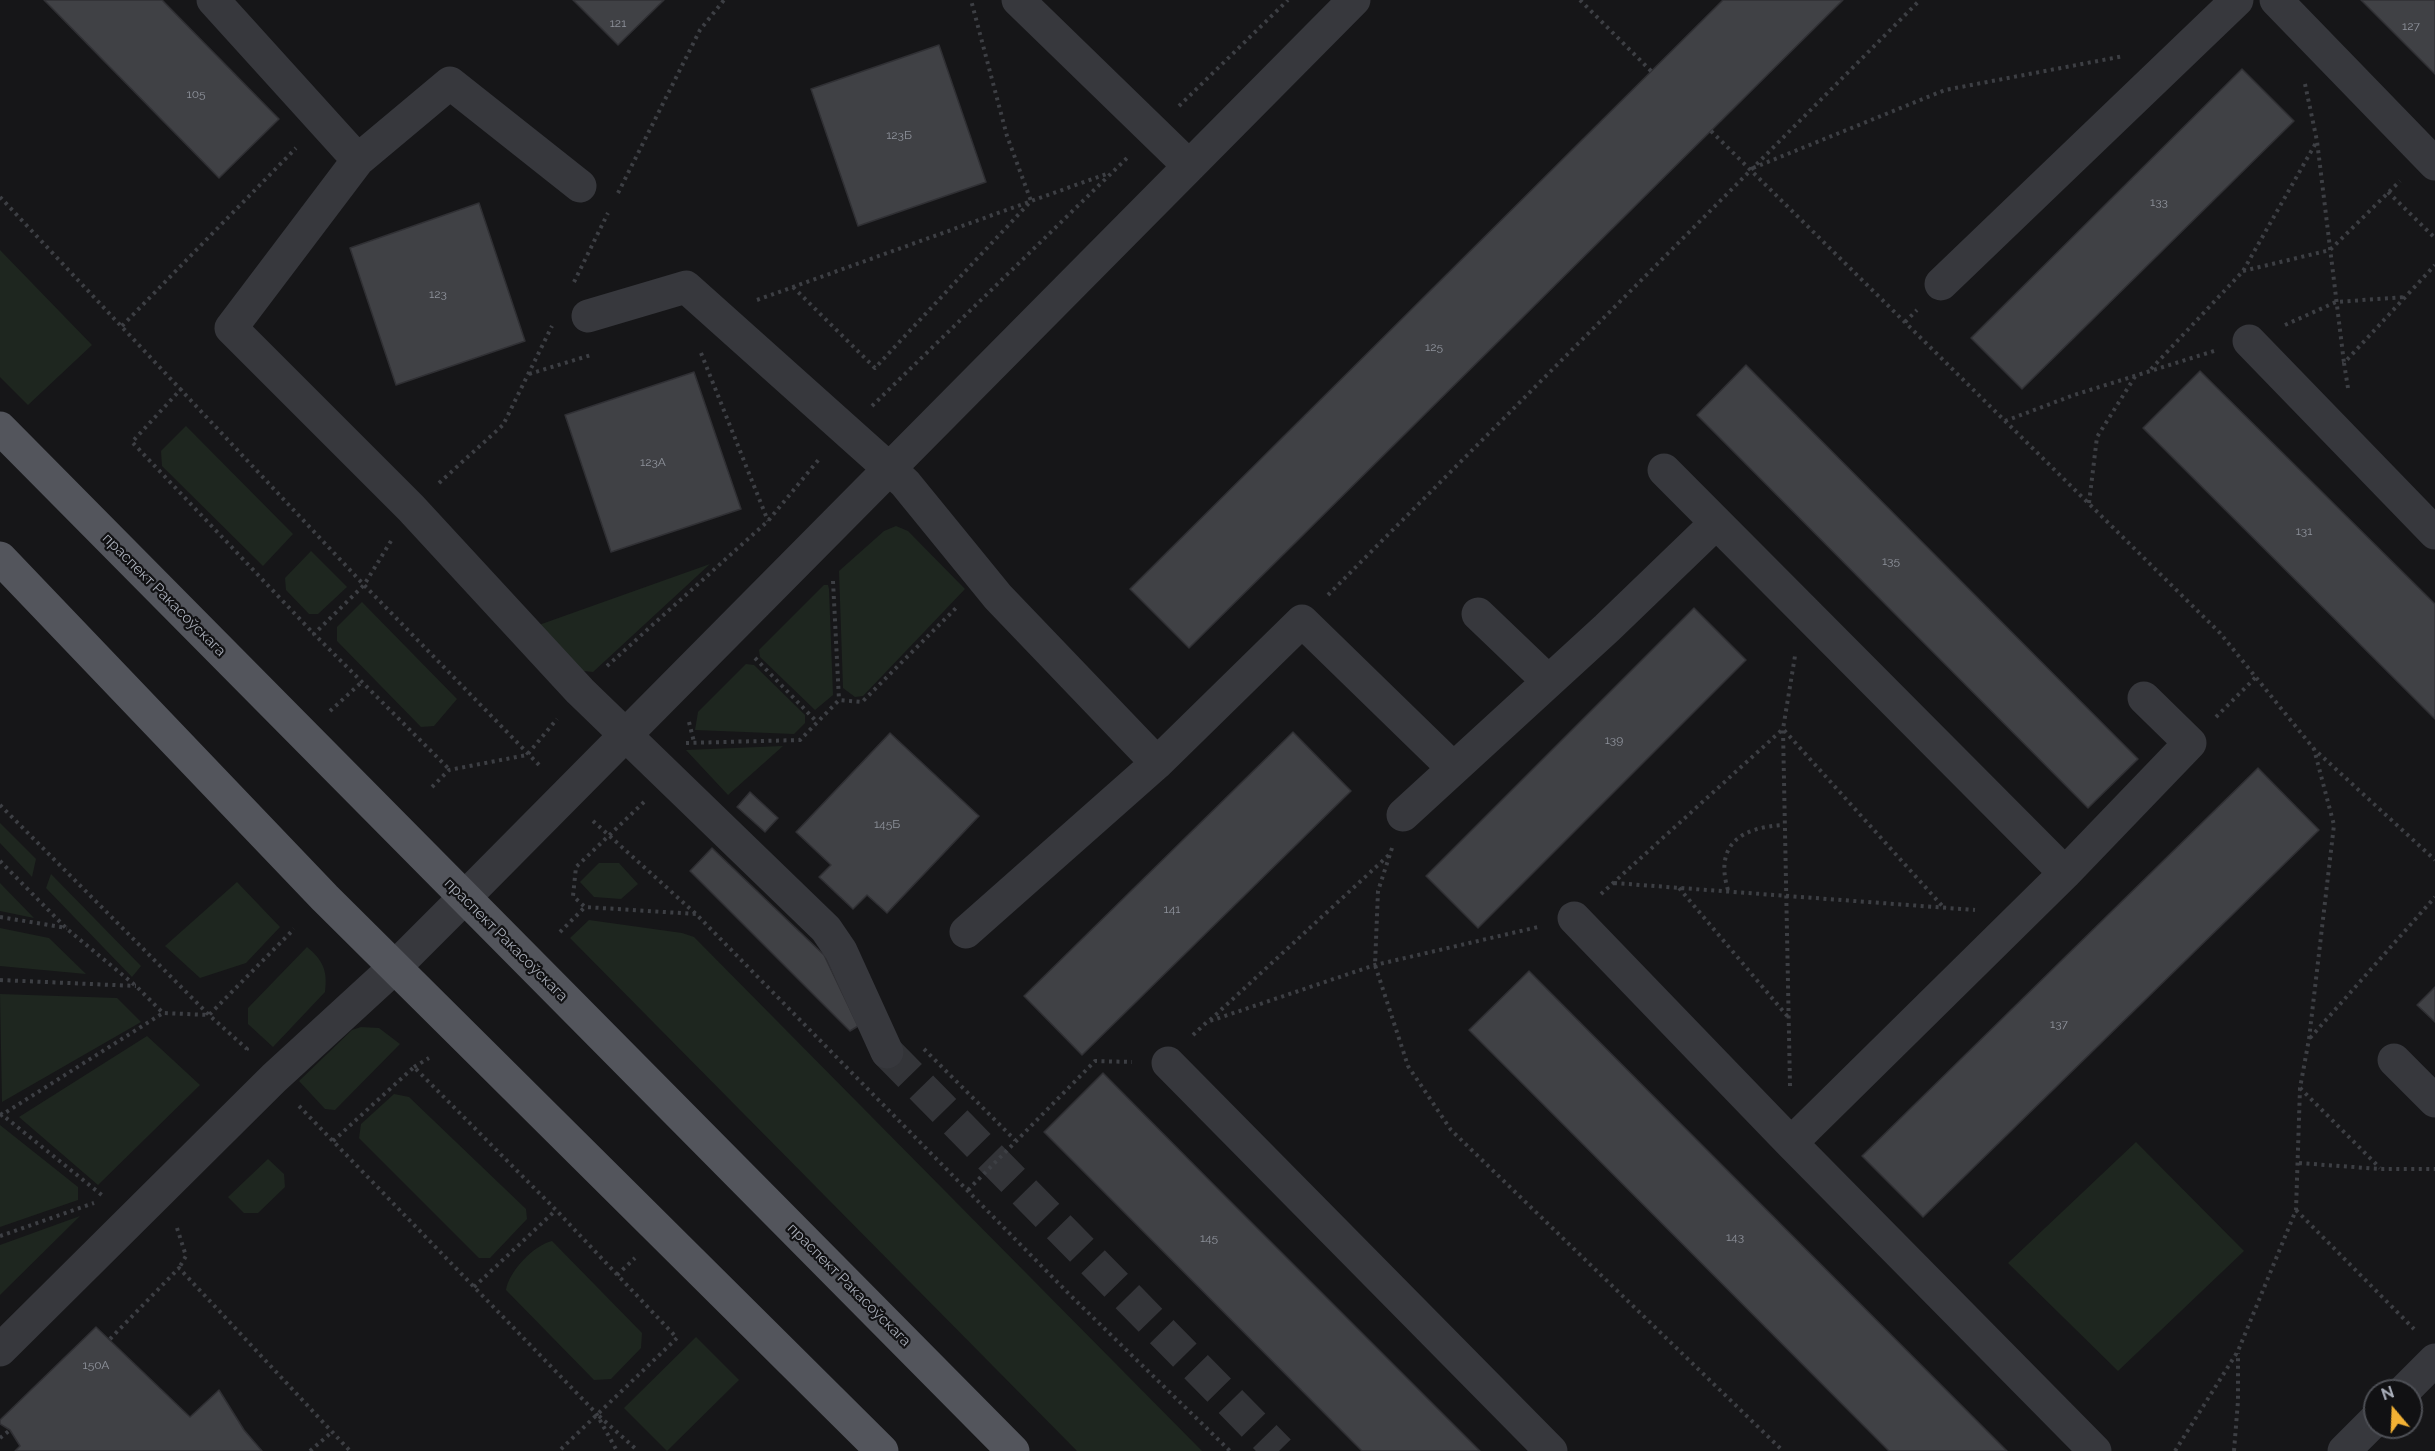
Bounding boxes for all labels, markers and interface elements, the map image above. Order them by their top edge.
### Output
house number: 121 [610,16,626,30]
house number: 127 [2402,19,2420,33]
house number: 105 [186,87,206,101]
house number: 123Б [886,128,912,142]
house number: 133 [2150,195,2168,209]
house number: 123 [429,287,447,301]
house number: 125 [1425,340,1443,354]
house number: 123А [640,455,666,469]
house number: 131 [2296,524,2312,538]
street label: праспект Ракасоўскага [99,530,229,660]
house number: 135 [1882,554,1900,568]
house number: 139 [1605,733,1623,747]
house number: 145Б [874,817,900,831]
street label: праспект Ракасоўскага [441,875,571,1005]
house number: 141 [1164,902,1180,916]
house number: 137 [2050,1017,2068,1031]
street label: праспект Ракасоўскага [784,1220,914,1350]
house number: 143 [1726,1230,1744,1244]
house number: 145 [1200,1231,1218,1245]
house number: 150А [83,1358,109,1372]
north arrow [2363,1379,2423,1439]
text: N [2379,1382,2396,1404]

